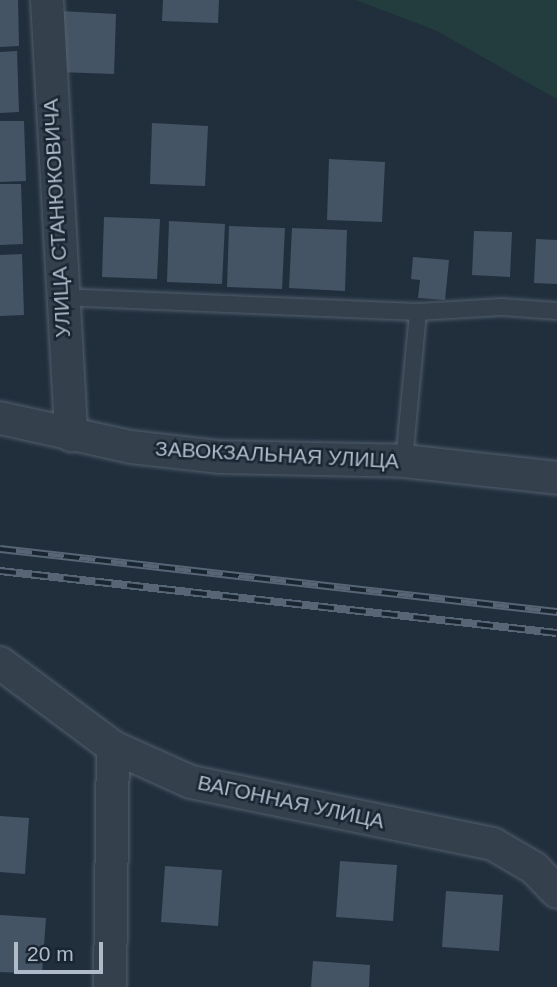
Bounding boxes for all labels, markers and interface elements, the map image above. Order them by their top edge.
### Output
street label: УЛИЦА СТАНЮКОВИЧА [38,98,76,338]
street label: ЗАВОКЗАЛЬНАЯ УЛИЦА [154,436,400,474]
street label: ВАГОННАЯ УЛИЦА [195,770,387,834]
scale bar [18,928,107,972]
text: 20 m [27,942,74,965]

